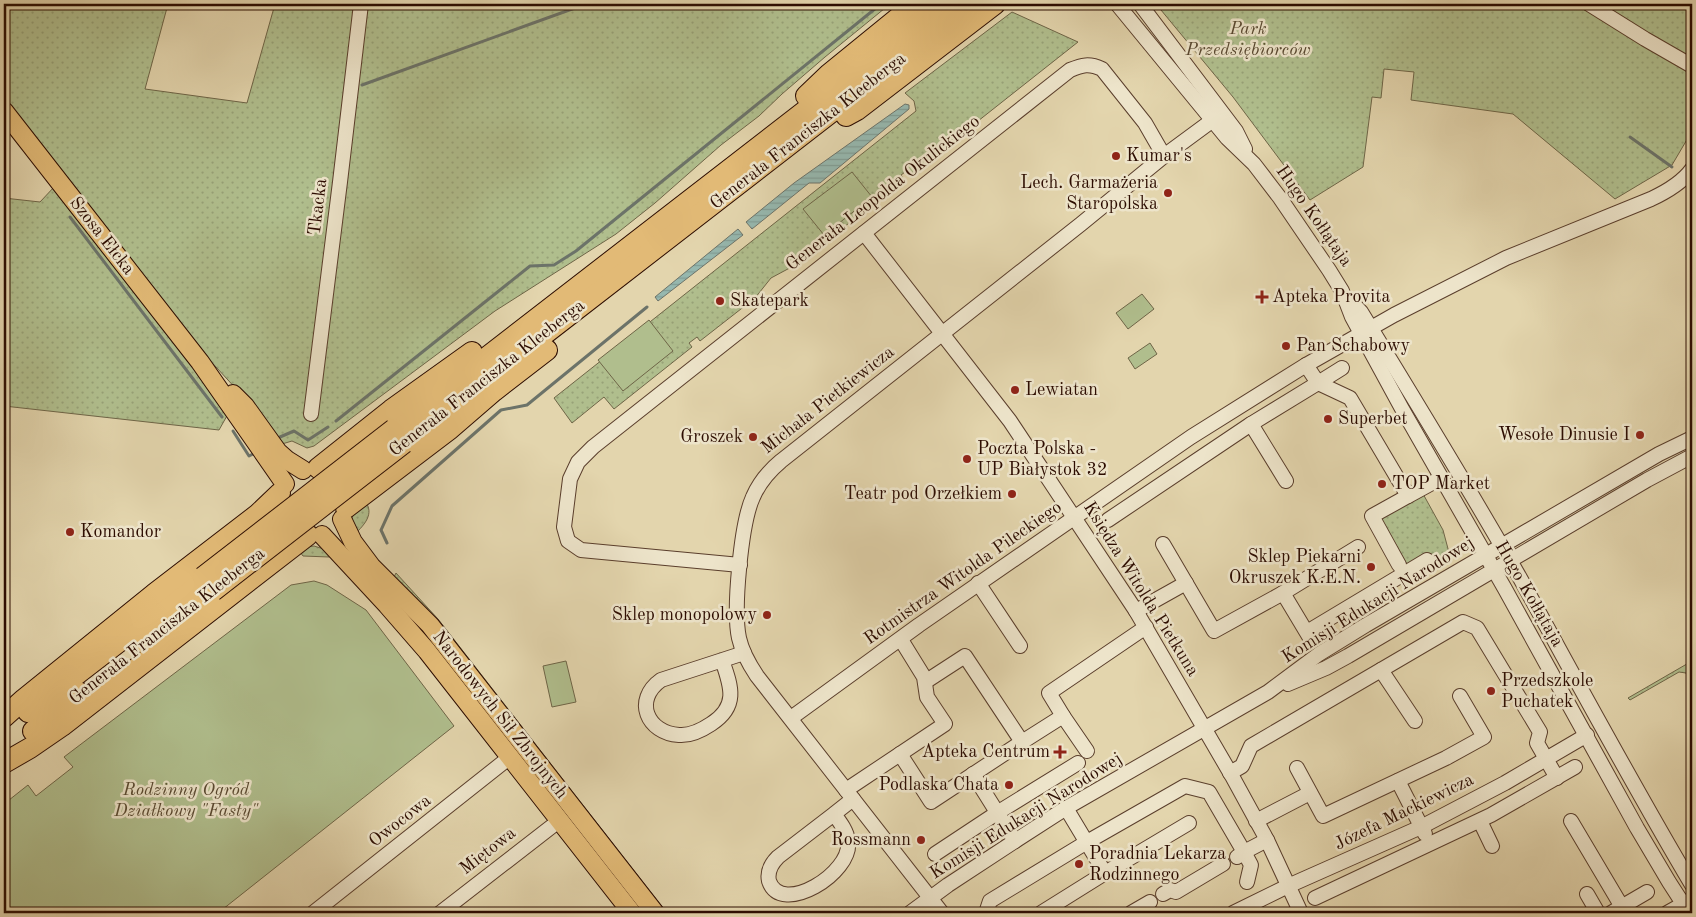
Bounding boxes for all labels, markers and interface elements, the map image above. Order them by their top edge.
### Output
park label: Park Przedsiębiorców [1185,20,1311,59]
street label: Generała Franciszka Kleeberga [707,49,909,213]
street label: Generała Leopolda Okulickiego [783,112,983,274]
place label: Kumar's [1126,147,1192,165]
marker: Kumar's [1110,150,1122,162]
street label: Hugo Kołłątaja [1273,162,1355,270]
place label: Lech. Garmażeria Staropolska [1020,174,1158,213]
street label: Tkacka [306,177,330,236]
marker: Lech. Garmażeria Staropolska [1162,187,1174,199]
street label: Szosa Ełcka [66,194,138,278]
place label: Apteka Provita [1272,288,1390,306]
marker: Apteka Provita [1256,291,1268,303]
place label: Skatepark [730,292,809,310]
marker: Skatepark [714,295,726,307]
street label: Generała Franciszka Kleeberga [386,296,588,460]
place label: Pan Schabowy [1296,337,1411,355]
marker: Pan Schabowy [1280,340,1292,352]
street label: Michała Pietkiewicza [758,343,898,457]
place label: Lewiatan [1025,381,1098,399]
marker: Lewiatan [1009,384,1021,396]
place label: Superbet [1338,410,1408,428]
marker: Superbet [1322,413,1334,425]
place label: Wesołe Dinusie I [1498,426,1630,444]
place label: Groszek [680,428,743,446]
marker: Wesołe Dinusie I [1634,429,1646,441]
marker: Groszek [747,431,759,443]
place label: Poczta Polska - UP Białystok 32 [977,440,1107,479]
marker: Poczta Polska - UP Białystok 32 [961,453,973,465]
place label: TOP Market [1392,475,1490,493]
marker: TOP Market [1376,478,1388,490]
place label: Teatr pod Orzełkiem [844,485,1002,503]
marker: Teatr pod Orzełkiem [1006,488,1018,500]
street label: Rotmistrza Witolda Pileckiego [861,498,1065,648]
street label: Księdza Witolda Pietkuna [1080,499,1202,679]
place label: Komandor [80,523,162,541]
marker: Komandor [64,526,76,538]
street label: Komisji Edukacji Narodowej [1279,533,1477,667]
street label: Hugo Kołłątaja [1492,538,1567,650]
street label: Generała Franciszka Kleeberga [66,544,268,708]
place label: Sklep Piekarni Okruszek K.E.N. [1229,548,1361,587]
marker: Sklep Piekarni Okruszek K.E.N. [1365,561,1377,573]
place label: Sklep monopolowy [612,606,757,624]
marker: Sklep monopolowy [761,609,773,621]
street label: Narodowych Sił Zbrojnych [429,628,571,802]
place label: Przedszkole Puchatek [1501,672,1593,711]
marker: Przedszkole Puchatek [1485,685,1497,697]
place label: Apteka Centrum [921,743,1050,761]
marker: Apteka Centrum [1054,746,1066,758]
street label: Komisji Edukacji Narodowej [927,749,1125,883]
street label: Józefa Mackiewicza [1332,770,1477,854]
place label: Podlaska Chata [879,776,999,794]
marker: Podlaska Chata [1003,779,1015,791]
park label: Rodzinny Ogród Działkowy "Fasty" [113,781,259,820]
street label: Owocowa [366,791,435,851]
street label: Miętowa [457,824,519,878]
place label: Rossmann [831,831,911,849]
marker: Rossmann [915,834,927,846]
place label: Poradnia Lekarza Rodzinnego [1089,845,1226,884]
marker: Poradnia Lekarza Rodzinnego [1073,858,1085,870]

